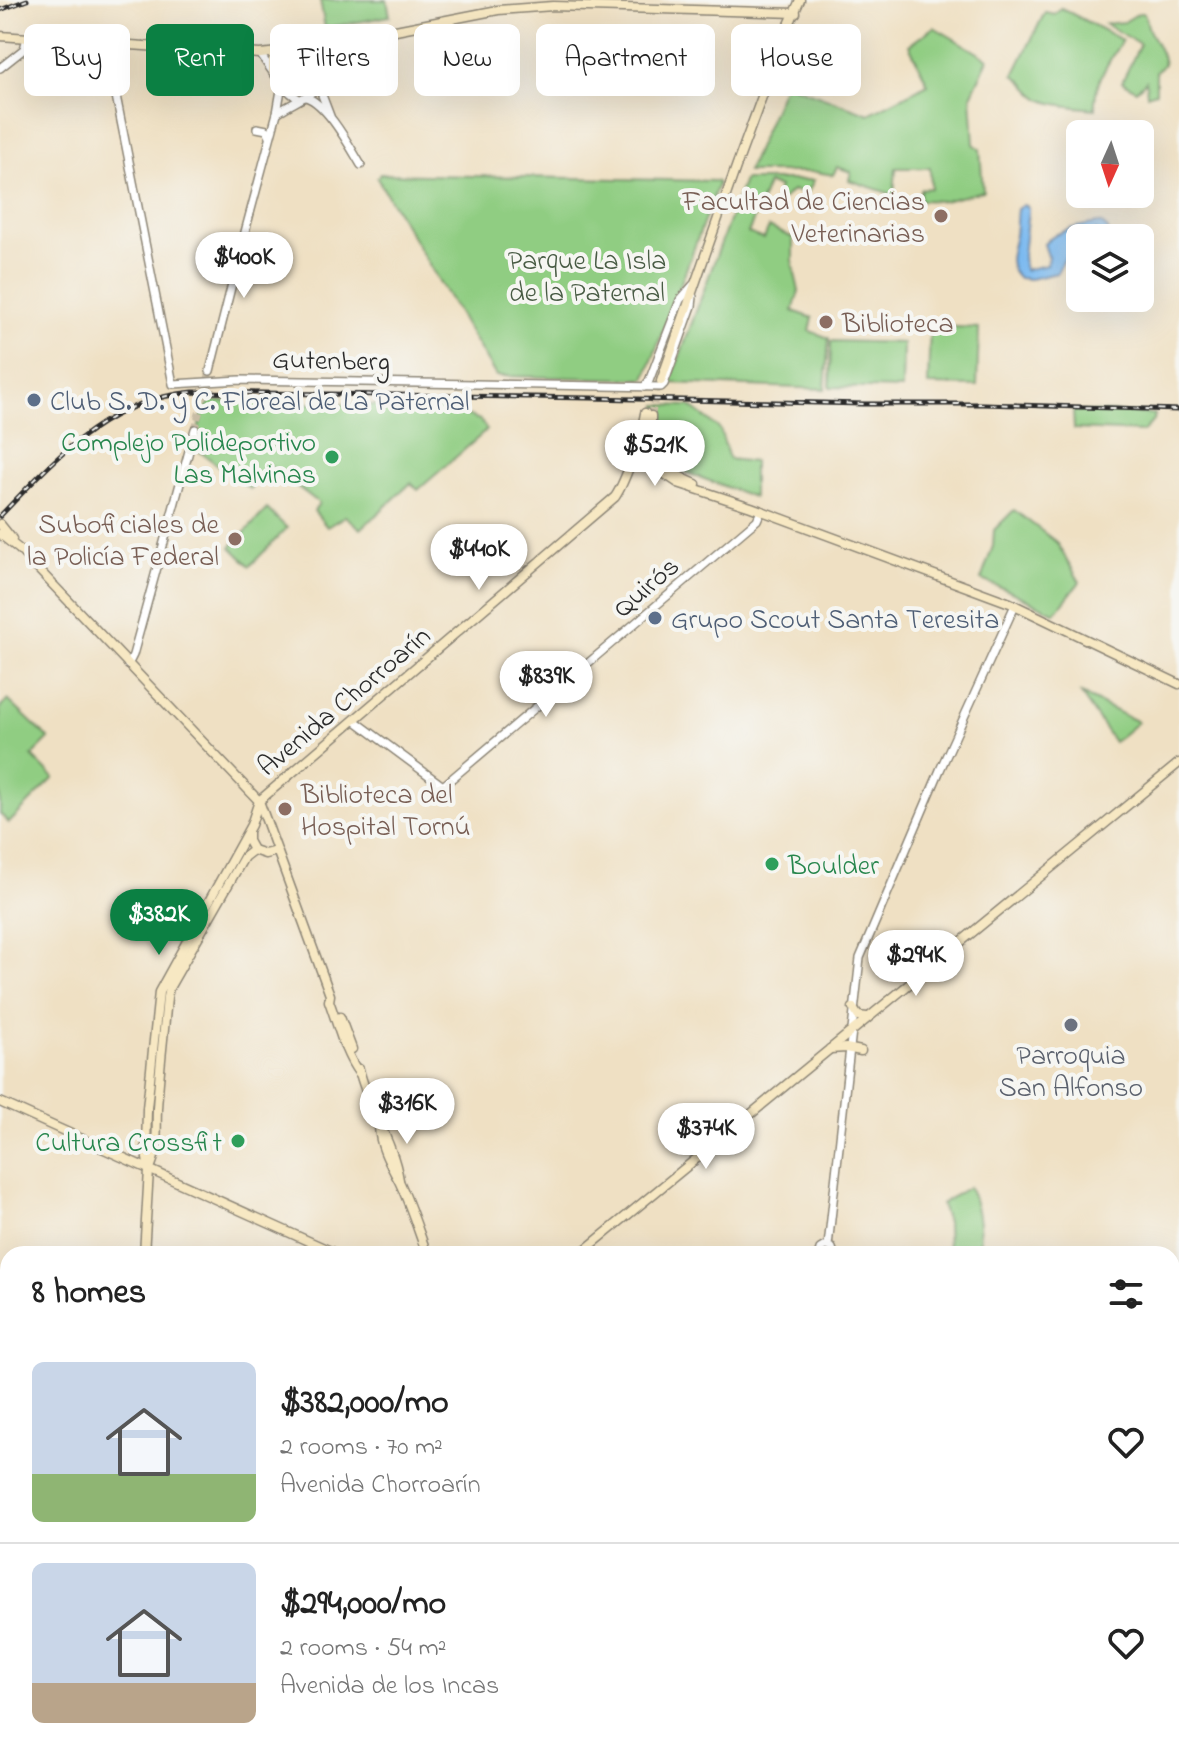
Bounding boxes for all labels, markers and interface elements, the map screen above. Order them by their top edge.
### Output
chip: Buy [24,24,130,96]
chip: Rent [146,24,254,96]
chip: Filters [270,24,398,96]
chip: New [414,24,520,96]
chip: Apartment [536,24,715,96]
chip: House [731,24,861,96]
north arrow [1066,120,1154,208]
map controls [1066,120,1154,312]
place label: Facultad de Ciencias Veterinarias [682,183,925,256]
marker: Facultad de Ciencias Veterinarias [932,207,950,225]
button: layers [1066,224,1154,312]
pin: $400K [188,232,300,300]
text: $400K [213,239,275,277]
park label: Parque La Isla de la Paternal [508,242,666,315]
place label: Biblioteca [841,305,954,346]
marker: Biblioteca [817,313,835,331]
street label: Gutenberg [272,341,390,384]
place label: Club S. D. y C. Floreal de La Paternal [50,383,470,424]
marker: Club S. D. y C. Floreal de La Paternal [25,391,43,409]
pin: $521K [599,420,711,488]
place label: Complejo Polideportivo Las Malvinas [61,424,316,497]
text: $521K [623,427,687,465]
marker: Complejo Polideportivo Las Malvinas [323,448,341,466]
place label: Suboficiales de la Policía Federal [27,506,219,579]
pin: $440K [423,524,535,592]
marker: Suboficiales de la Policía Federal [226,530,244,548]
text: $440K [449,531,510,569]
street label: Quirós [605,548,690,629]
place label: Grupo Scout Santa Teresita [671,601,999,642]
marker: Grupo Scout Santa Teresita [646,609,664,627]
street label: Avenida Chorroarín [249,618,441,788]
pin: $839K [490,651,602,719]
text: $839K [518,658,574,696]
place label: Biblioteca del Hospital Tornú [300,776,471,849]
marker: Biblioteca del Hospital Tornú [276,800,294,818]
place label: Boulder [787,847,879,888]
marker: Boulder [763,855,781,873]
pin: $382K [103,889,215,957]
text: $382K [128,896,190,934]
pin: $294K [860,930,972,998]
text: $294K [886,937,946,975]
marker: Parroquia San Alfonso [1062,1016,1080,1034]
place label: Parroquia San Alfonso [999,1037,1143,1110]
pin: $316K [351,1078,463,1146]
text: $316K [378,1085,436,1123]
pin: $374K [650,1103,762,1171]
text: $374K [676,1110,736,1148]
place label: Cultura Crossfit [35,1124,222,1165]
marker: Cultura Crossfit [229,1132,247,1150]
text: 8 homes [32,1269,146,1319]
icon: filters [1104,1272,1148,1316]
text: $382,000/mo [280,1379,449,1429]
icon: home [96,1394,192,1490]
icon: heart [1104,1420,1148,1464]
text: 2 rooms · 70 m² [280,1429,443,1467]
text: Avenida Chorroarín [280,1467,481,1505]
text: $294,000/mo [280,1580,446,1630]
icon: home [96,1595,192,1691]
icon: heart [1104,1621,1148,1665]
text: 2 rooms · 54 m² [280,1630,446,1668]
text: Avenida de los Incas [280,1668,499,1706]

